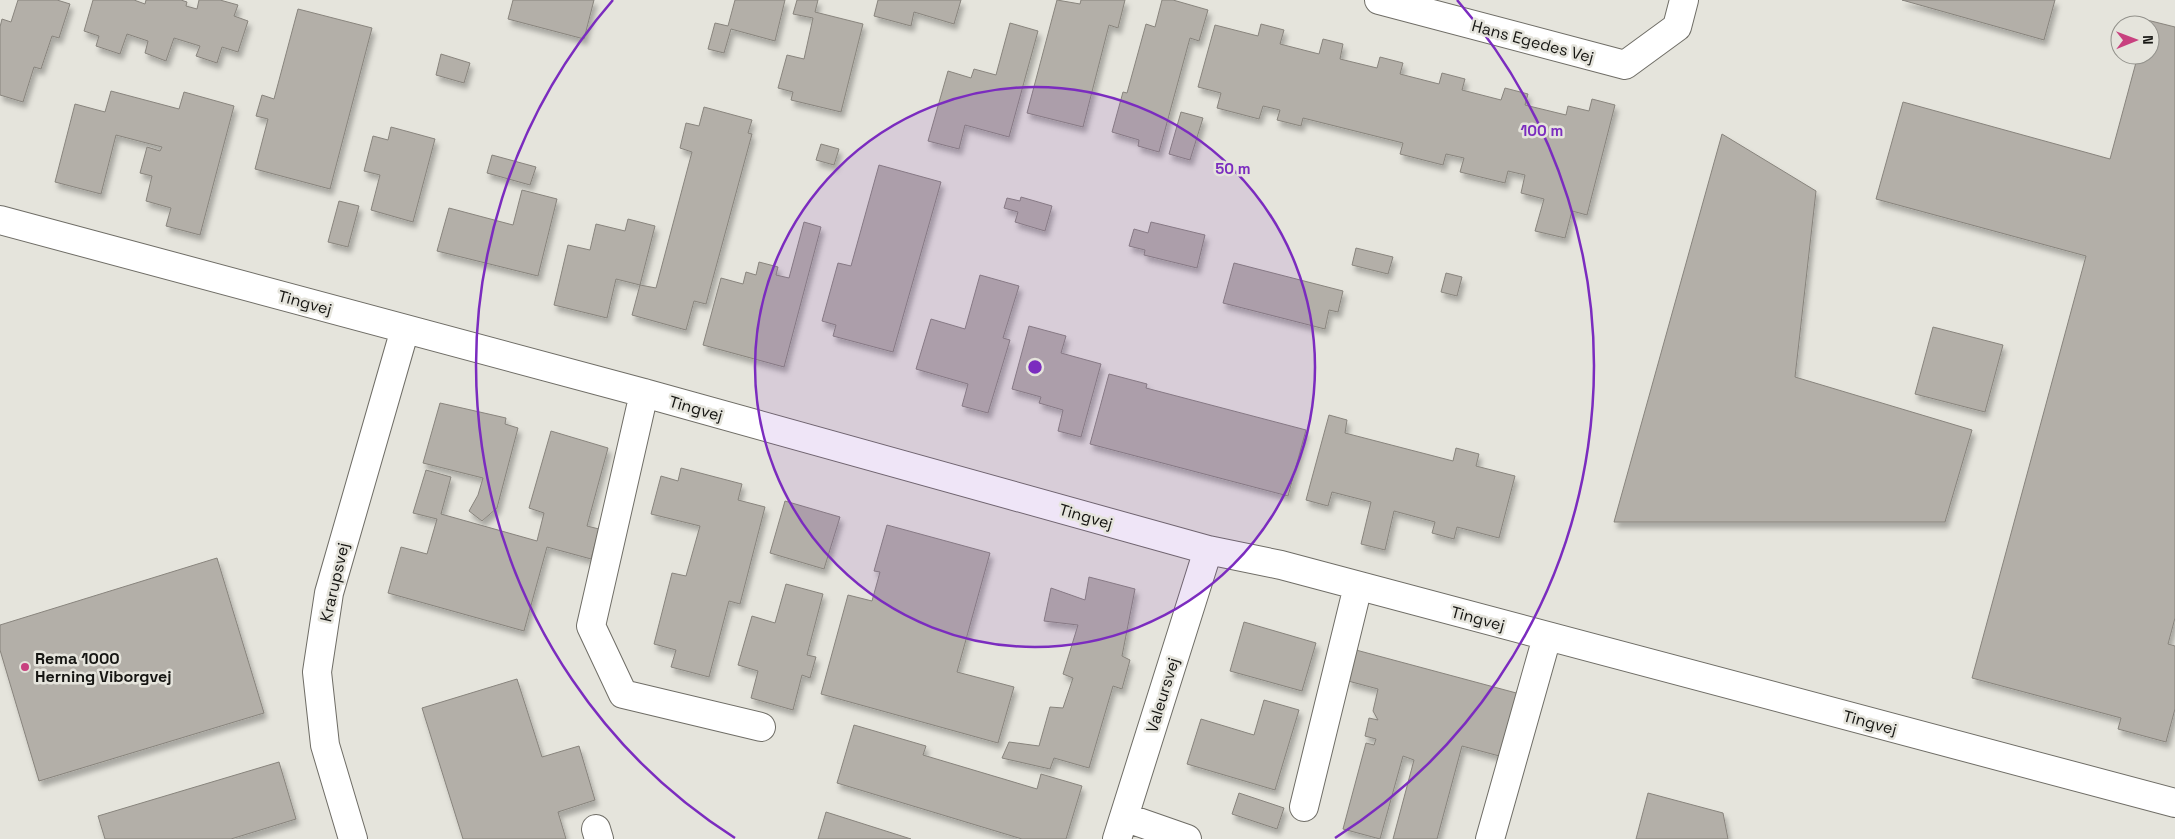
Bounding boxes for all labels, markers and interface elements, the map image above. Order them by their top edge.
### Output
street label: Hans Egedes Vej [1469,15,1596,68]
north arrow [2110,15,2160,65]
text: N [2139,35,2157,45]
text: 100 m [1521,121,1563,140]
text: 50 m [1215,159,1251,178]
street label: Tingvej [276,285,334,320]
centre of rings [1026,358,1044,376]
street label: Tingvej [667,391,725,426]
street label: Tingvej [1057,499,1115,534]
street label: Krarupsvej [315,540,354,624]
street label: Tingvej [1449,601,1507,636]
place label: Rema 1000 Herning Viborgvej [35,648,172,687]
street label: Valeursvej [1141,655,1184,735]
marker: Rema 1000 Herning Viborgvej [19,661,31,673]
street label: Tingvej [1841,705,1899,740]

